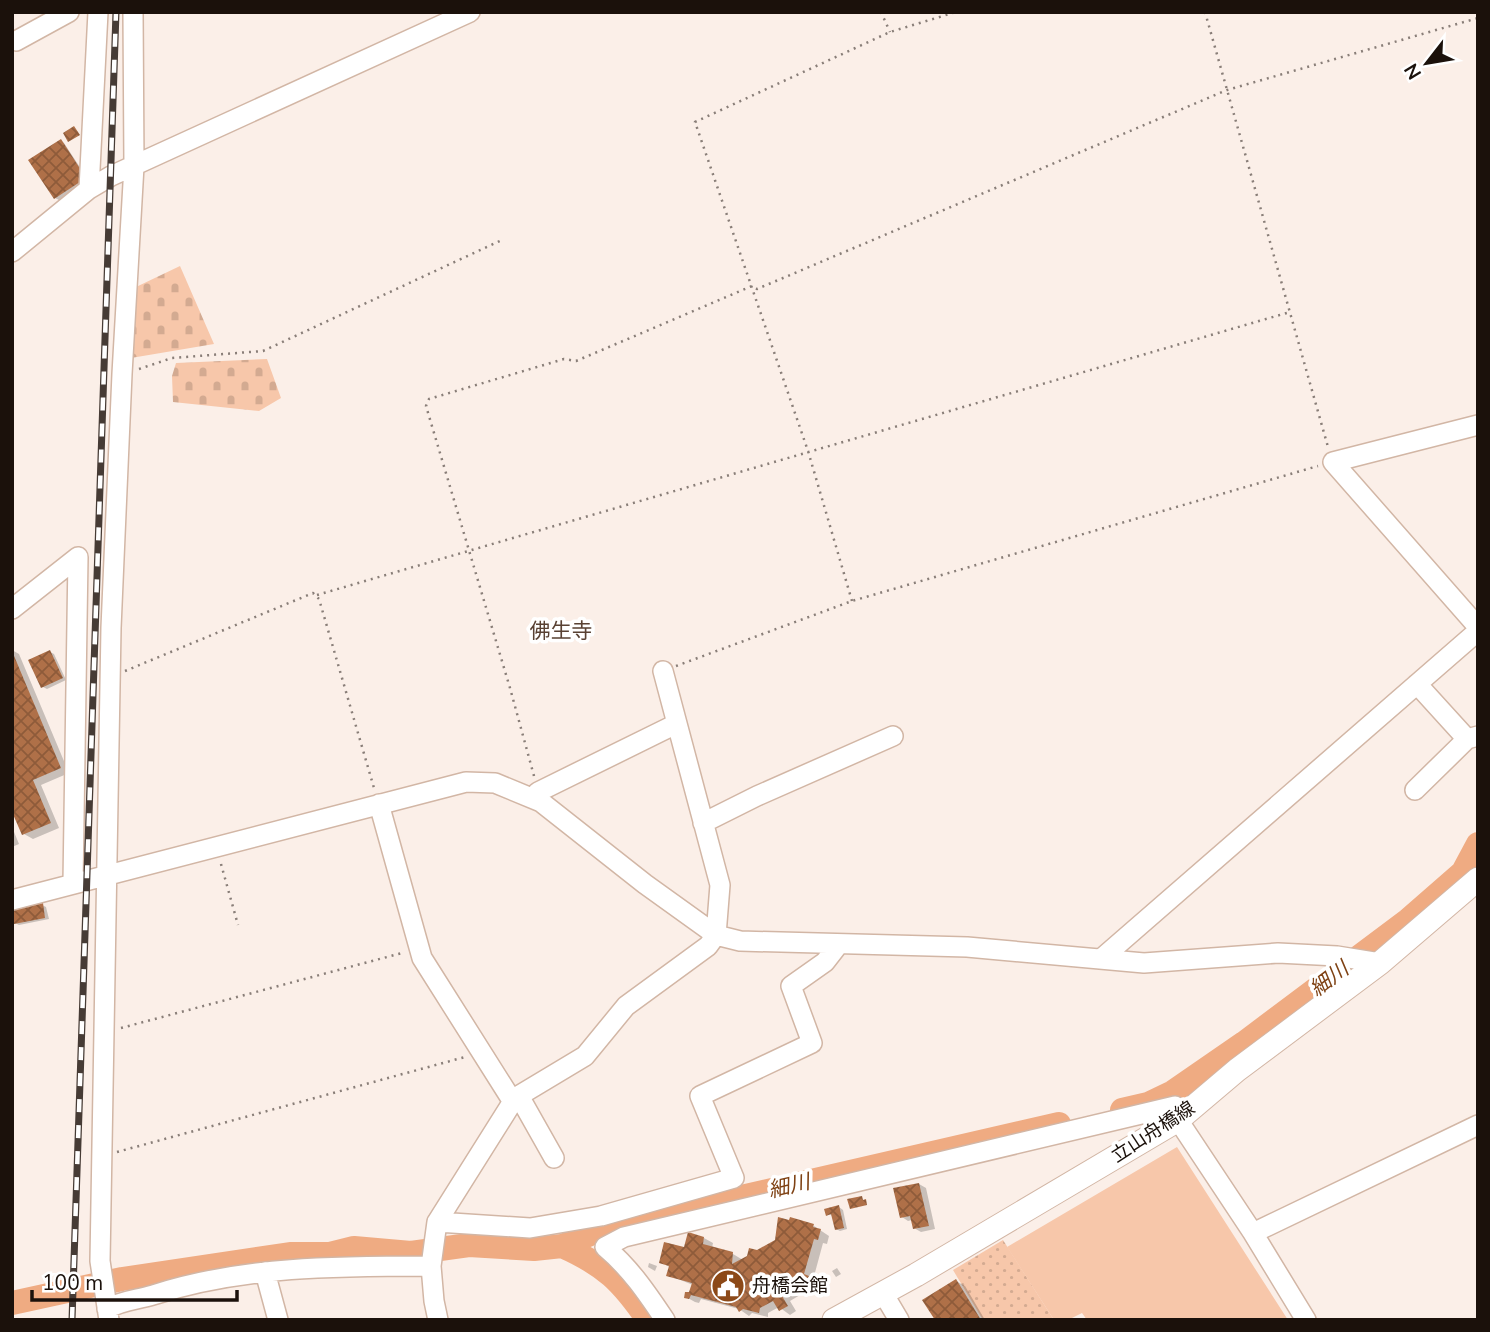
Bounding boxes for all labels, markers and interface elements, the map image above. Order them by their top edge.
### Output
north arrow [1392,28,1462,98]
text: N [1398,58,1428,84]
district label: 佛生寺 [530,617,593,645]
water label: 細川 [1304,954,1356,1003]
street label: 立山舟橋線 [1106,1095,1200,1169]
water label: 細川 [765,1167,815,1204]
scale bar [32,1258,236,1302]
public building icon: 舟橋会館 [709,1267,747,1305]
text: 100 m [42,1269,103,1297]
place label: 舟橋会館 [752,1273,828,1299]

